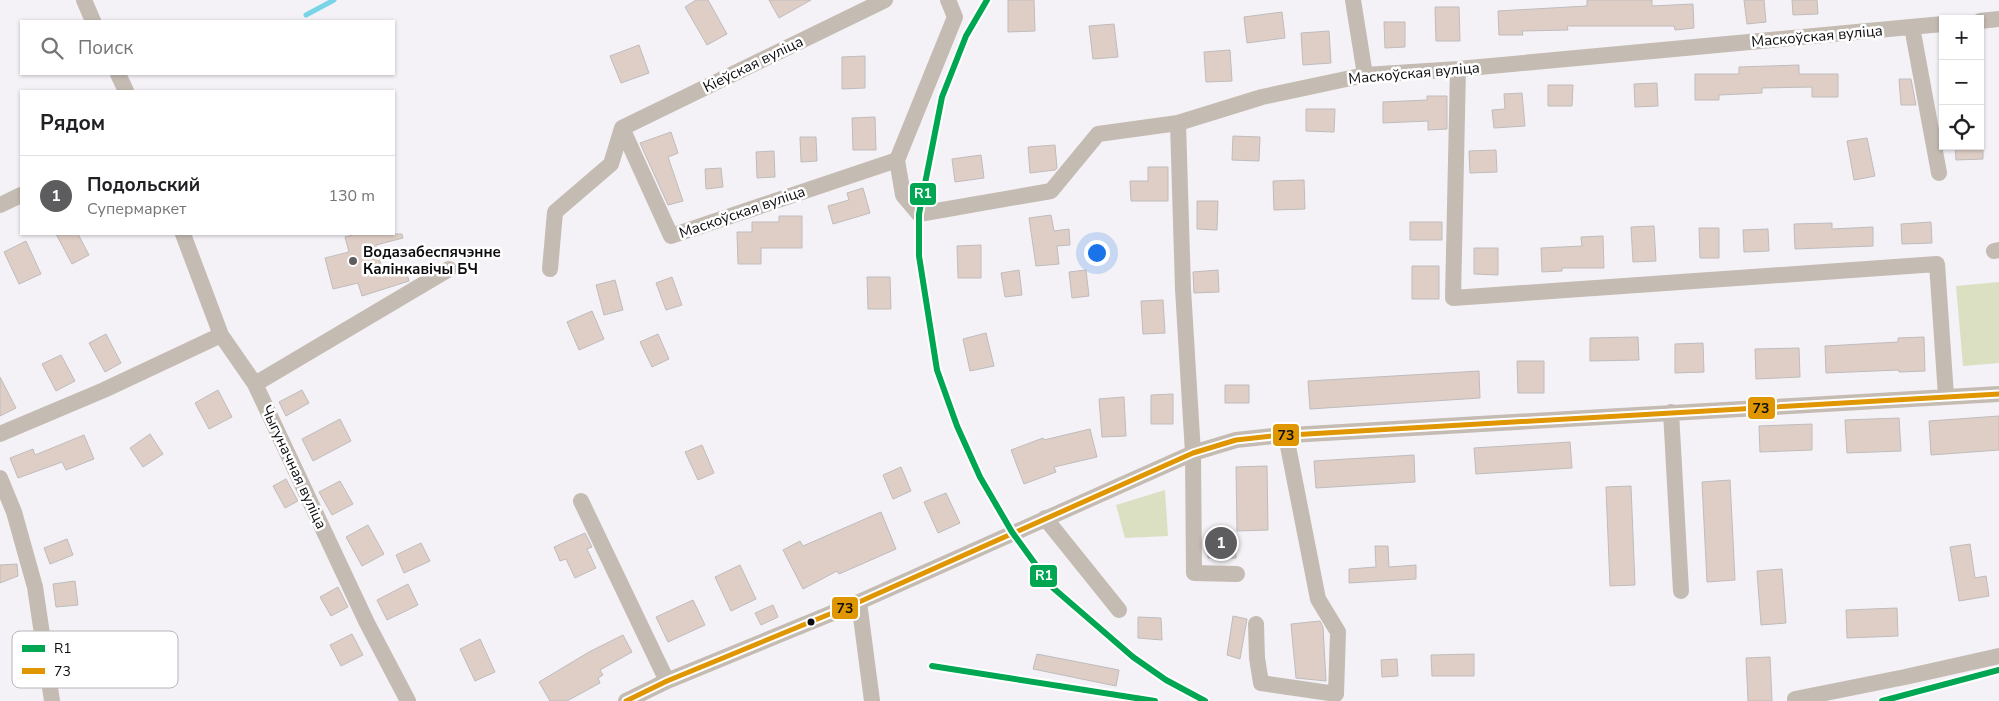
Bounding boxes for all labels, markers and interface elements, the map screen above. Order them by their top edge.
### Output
map controls [1939,15,1984,150]
button: + [1939,15,1984,60]
search box [20,20,395,75]
street label: Маскоўская вуліца [1750,20,1884,52]
street label: Кіеўская вуліца [700,31,806,97]
icon: search [38,34,66,62]
text: Поиск [78,35,133,61]
street label: Маскоўская вуліца [1347,57,1481,89]
button: − [1939,60,1984,105]
button: locate [1939,105,1984,150]
text: Рядом [40,109,105,137]
text: Подольский [87,172,200,198]
street label: Маскоўская вуліца [676,181,808,243]
line badge: R1 [909,182,937,206]
text: R1 [914,184,932,203]
text: 1 [51,185,61,207]
text: 130 m [328,185,375,207]
text: Супермаркет [87,198,186,220]
your location [1084,240,1110,266]
place label: Водазабеспячэнне Калінкавічы БЧ [363,242,501,279]
marker: Водазабеспячэнне Калінкавічы БЧ [347,255,359,267]
line badge: 73 [1747,396,1776,420]
text: 73 [1753,399,1769,418]
street label: Чыгуначная вуліца [257,402,331,532]
line badge: 73 [1272,423,1300,447]
text: 73 [1278,426,1294,445]
pin: 1 [1205,524,1237,562]
line badge: R1 [1029,564,1058,588]
text: R1 [1035,566,1053,585]
line badge: 73 [831,596,859,620]
text: 73 [837,599,853,618]
unlabelled marker [806,617,816,627]
legend [12,631,178,688]
text: R1 [54,639,72,658]
text: 73 [54,662,71,681]

